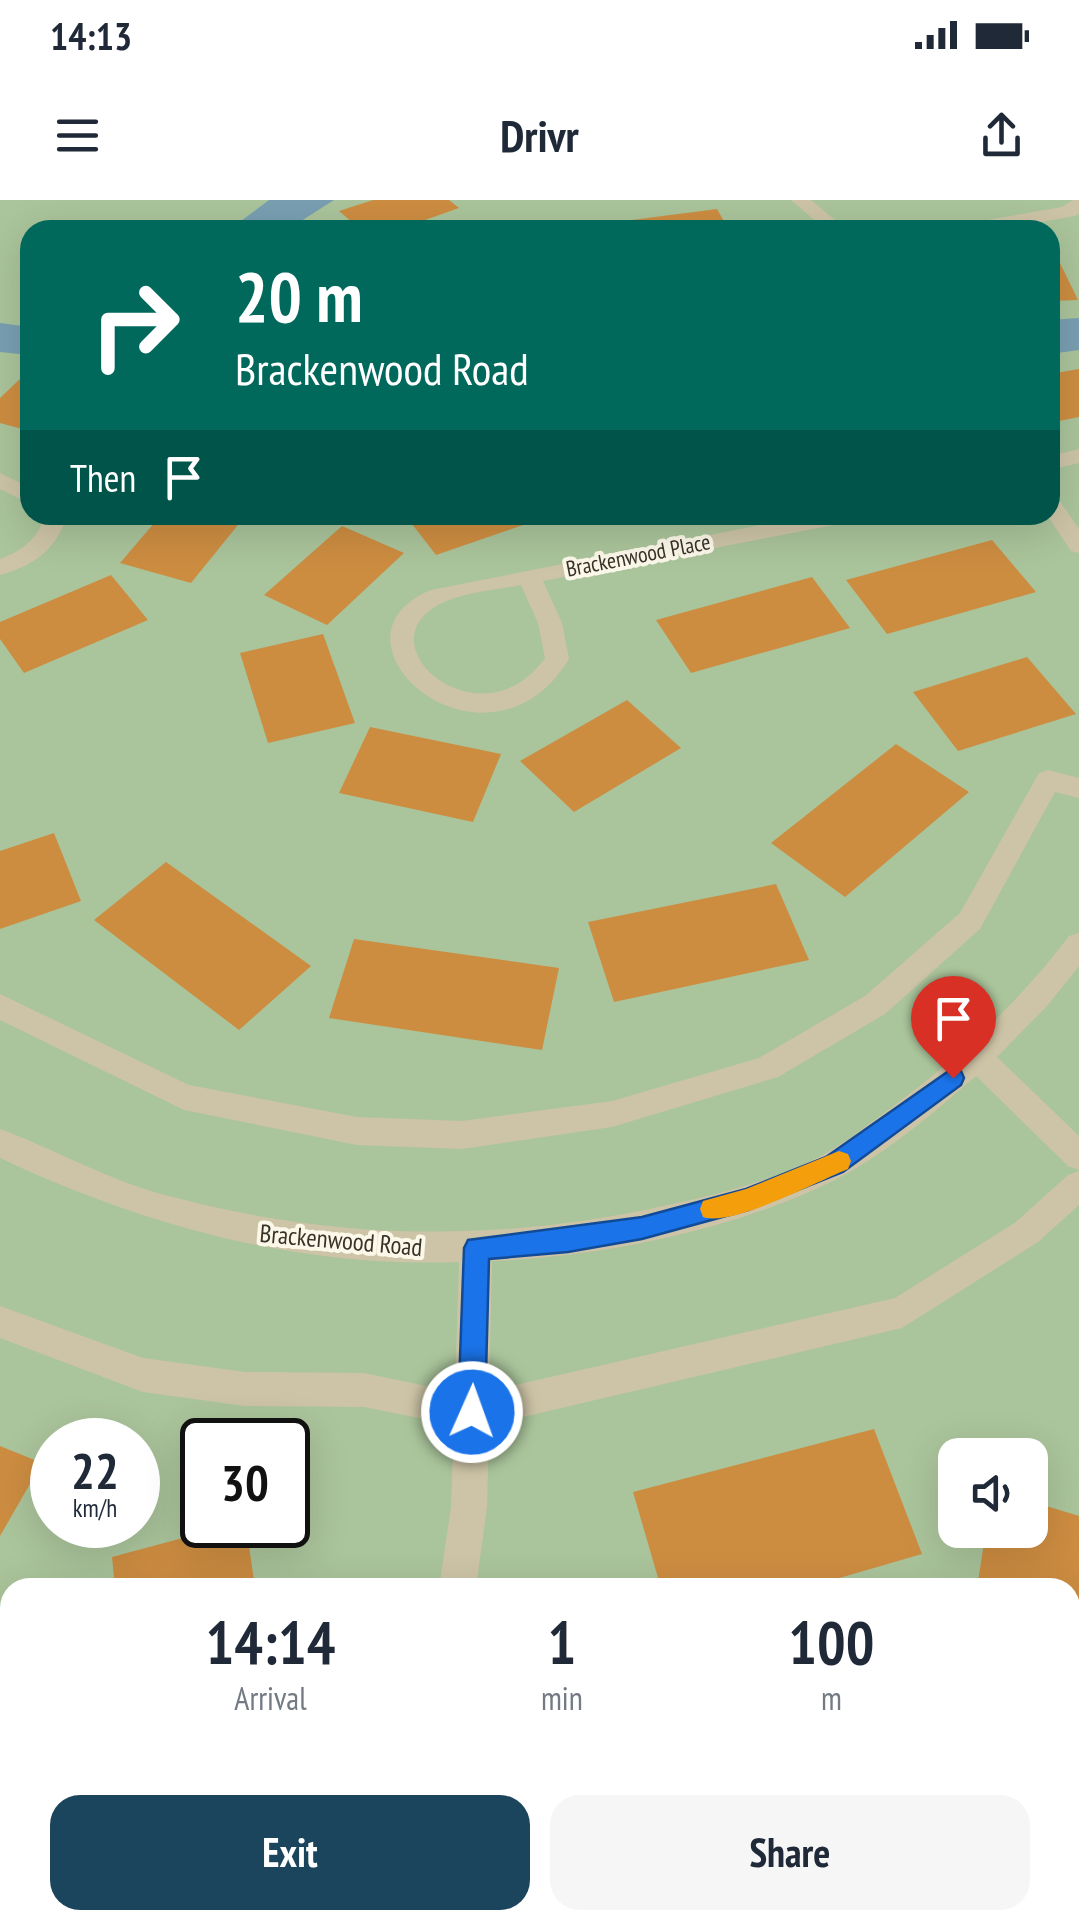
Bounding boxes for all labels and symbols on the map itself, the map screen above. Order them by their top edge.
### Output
street label: Brackenwood Place [563,527,713,583]
pin [911,976,996,1079]
street label: Brackenwood Road [258,1217,424,1263]
position arrow [420,1360,524,1464]
speed limit sign: 30 [180,1418,310,1548]

